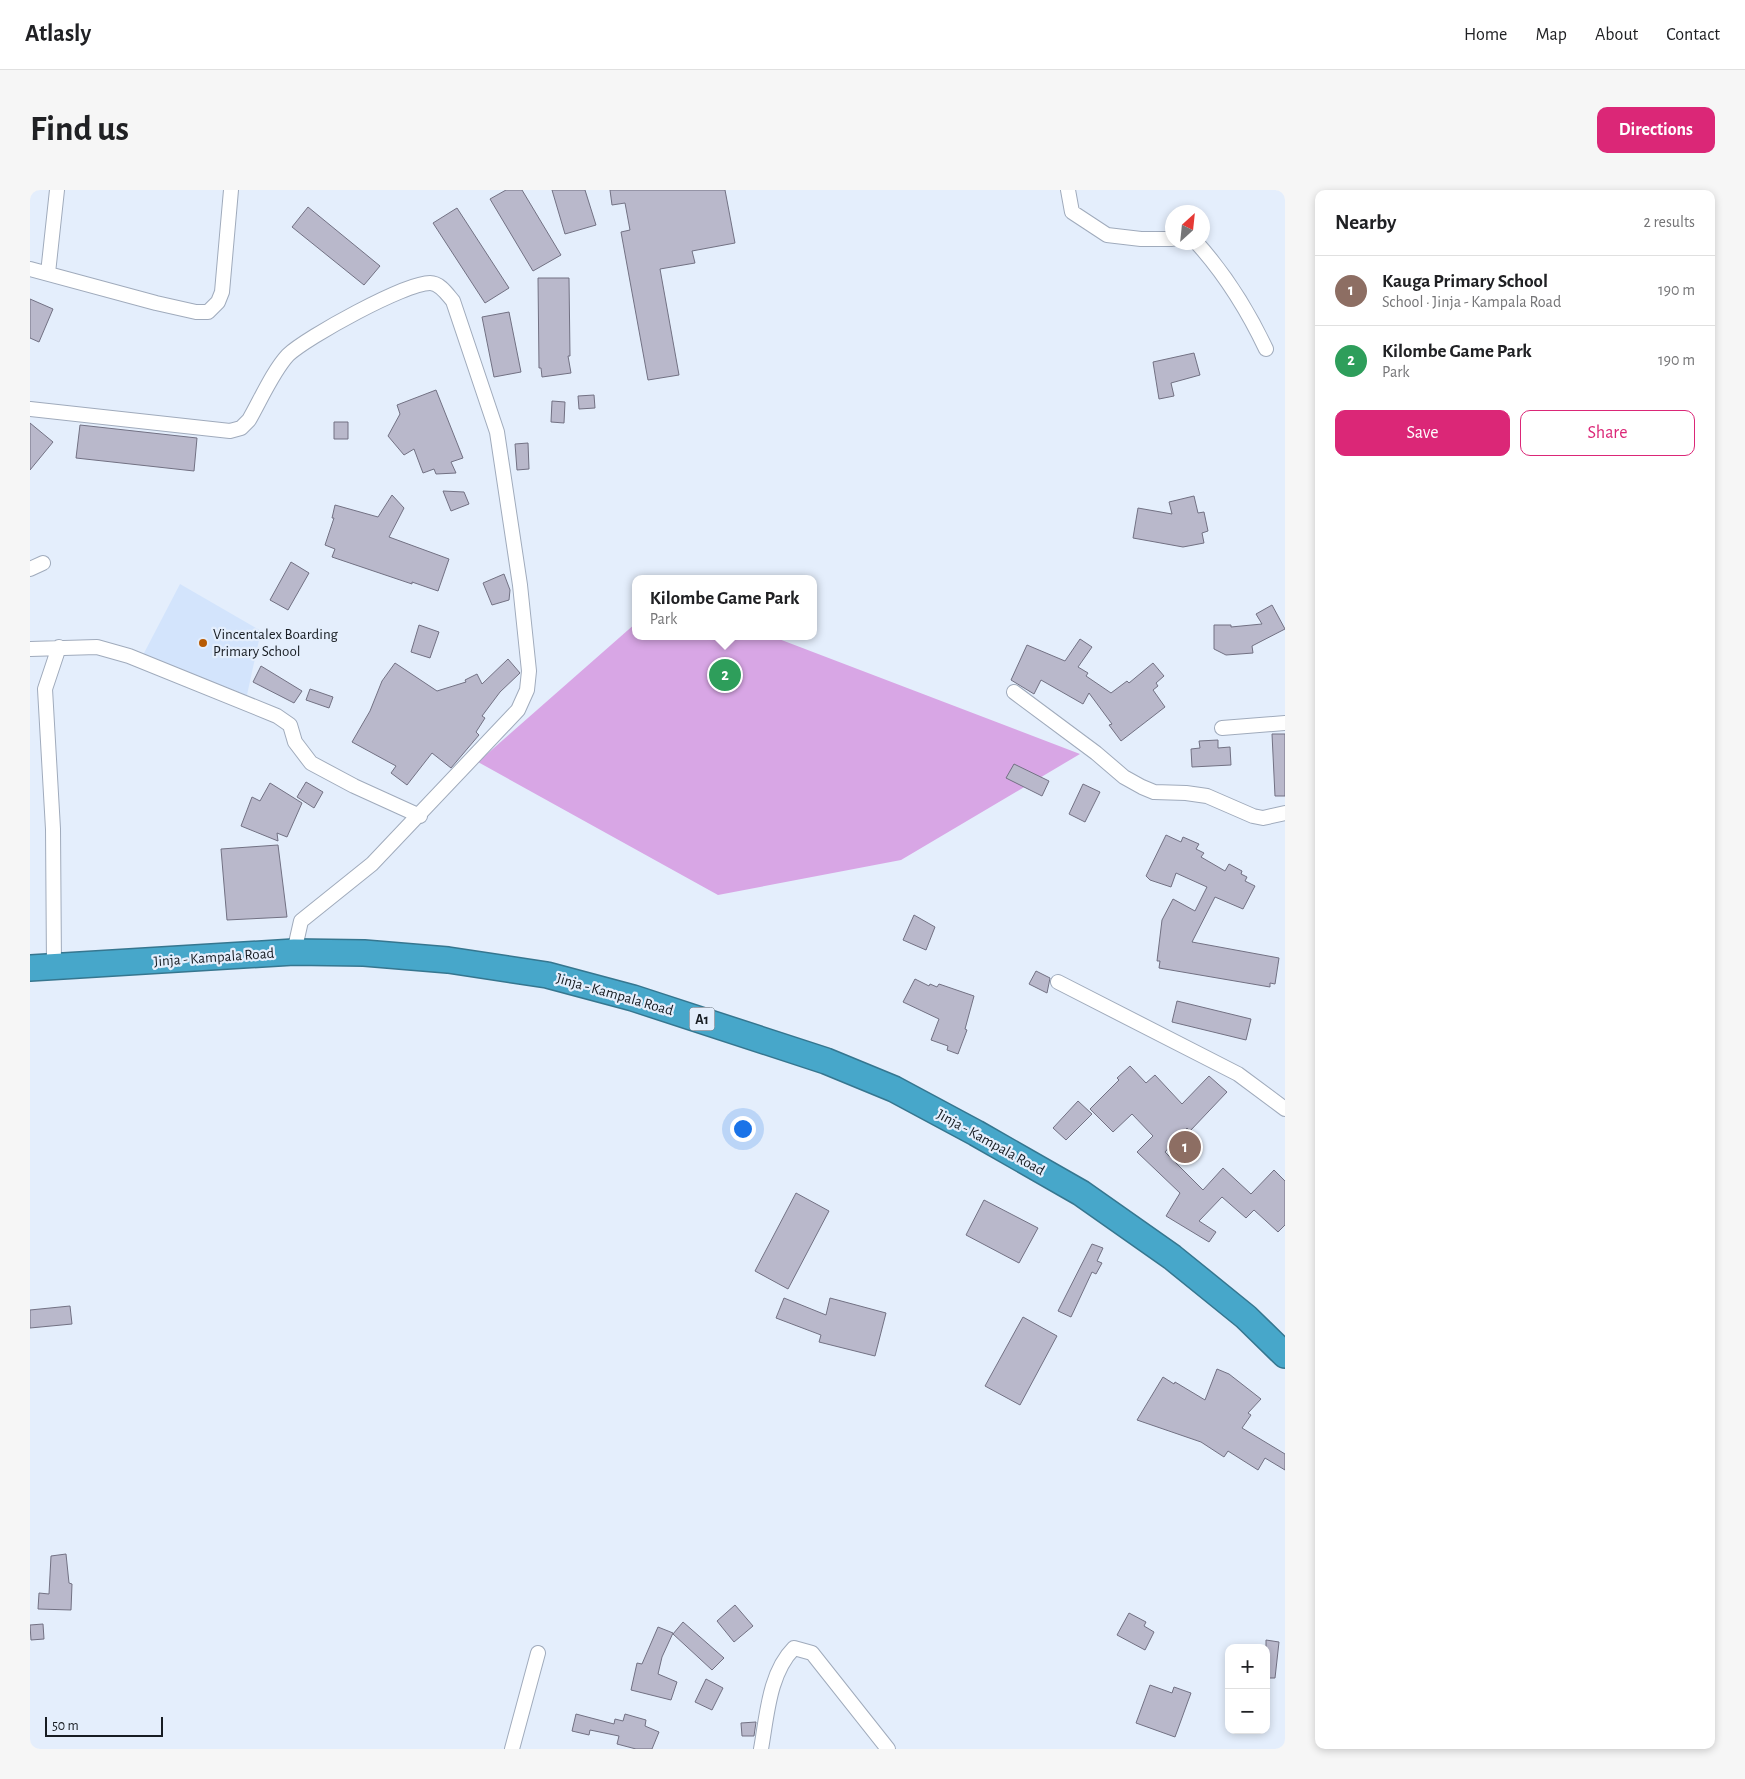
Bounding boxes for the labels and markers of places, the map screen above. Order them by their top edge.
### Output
place label: Vincentalex Boarding Primary School [213,627,339,659]
marker: Vincentalex Boarding Primary School [197,637,209,649]
pin: 2 [709,656,741,694]
pin: 1 [1169,1128,1201,1166]

